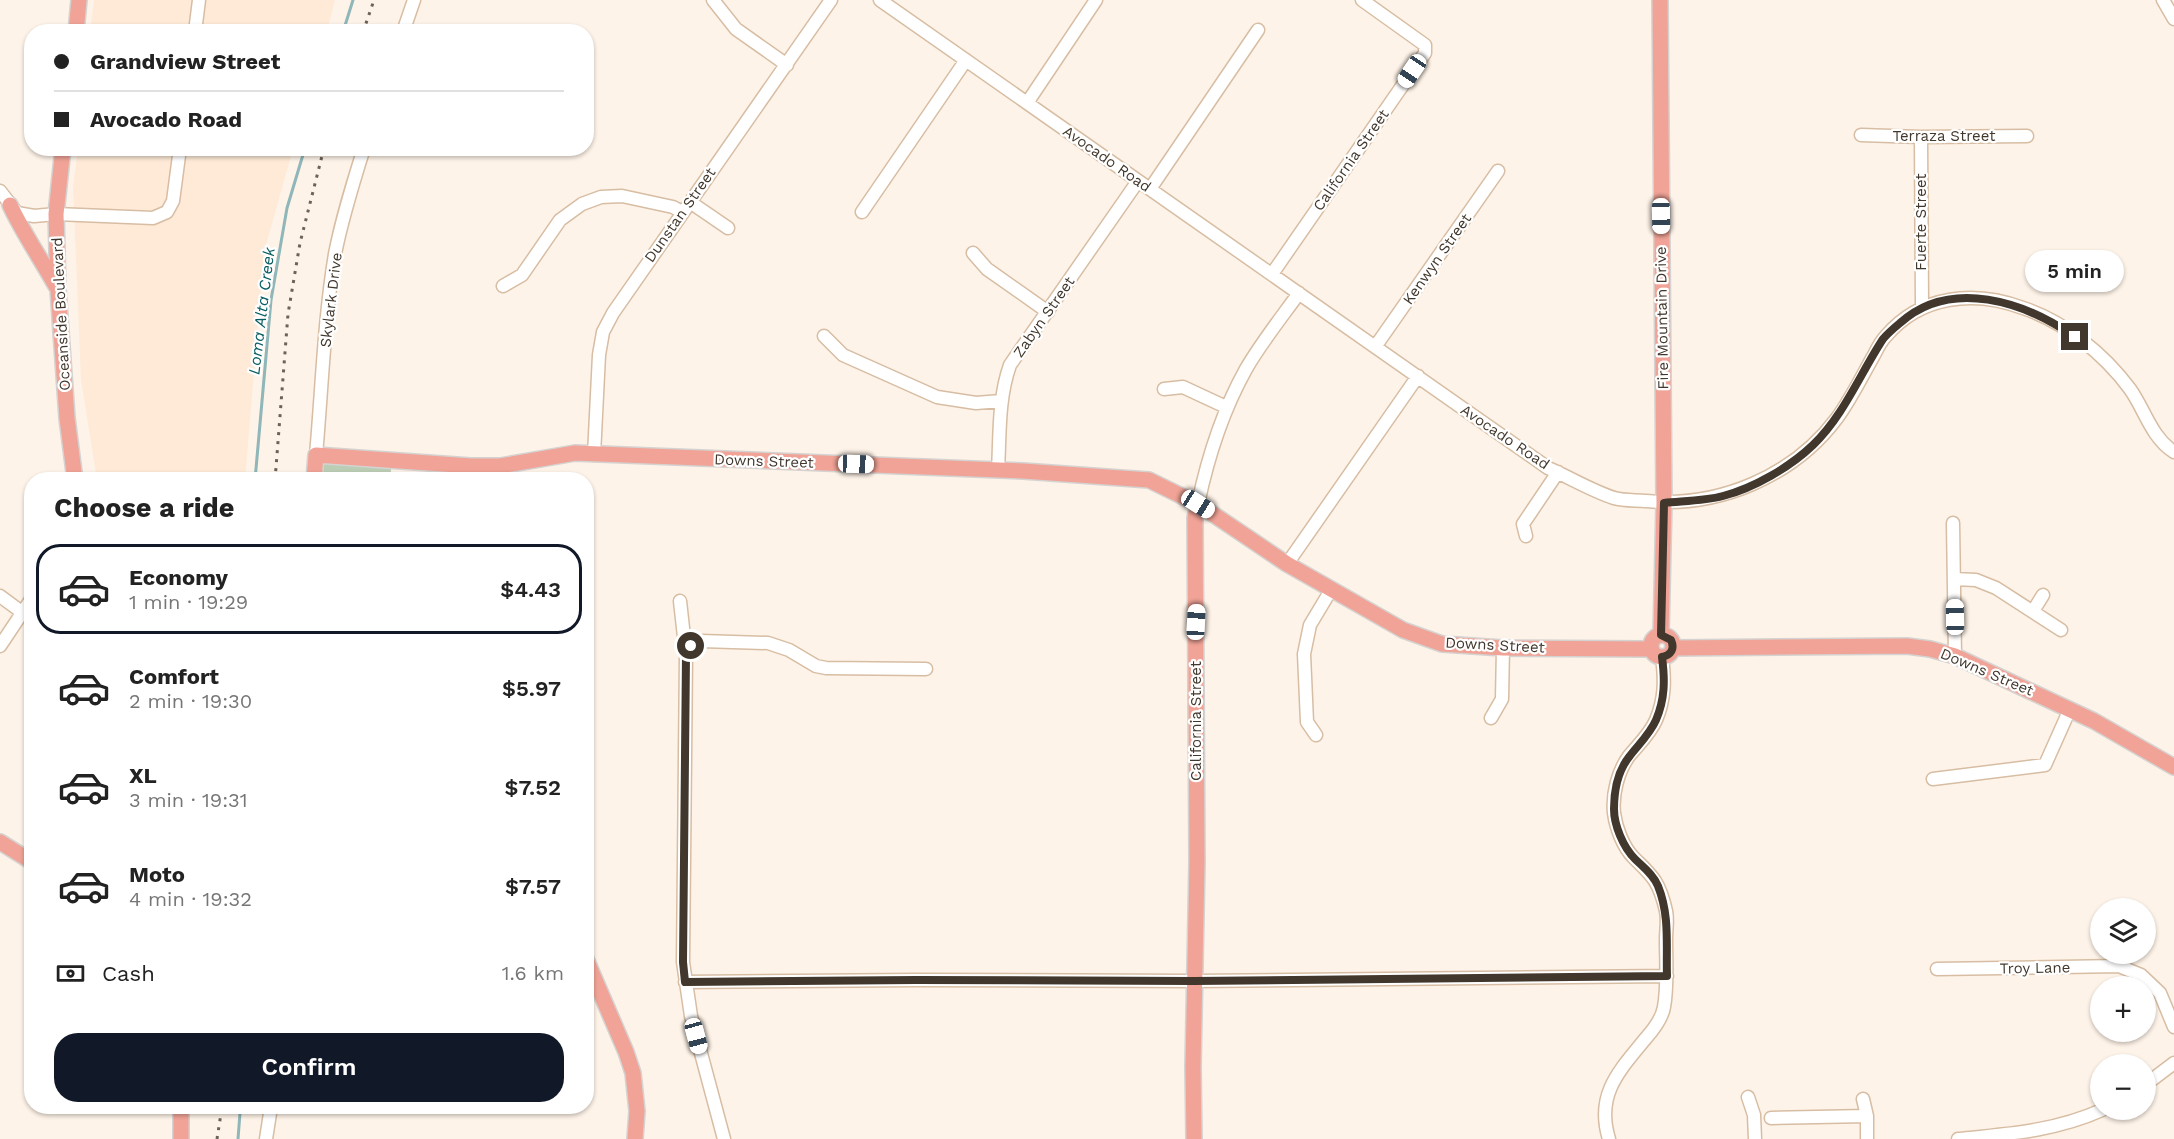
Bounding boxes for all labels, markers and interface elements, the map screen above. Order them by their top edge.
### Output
text: Grandview Street [90,49,280,74]
car [1394,51,1430,91]
street label: California Street [1309,105,1393,214]
text: Avocado Road [90,107,242,132]
street label: Avocado Road [1060,122,1154,196]
street label: Terraza Street [1892,127,1996,145]
street label: Dunstan Street [641,164,720,266]
street label: Fuerte Street [1912,173,1930,271]
car [1652,198,1670,234]
street label: Kenwyn Street [1399,209,1475,308]
street label: Oceanside Boulevard [48,237,74,391]
water label: Loma Alta Creek [244,245,279,376]
street label: Fire Mountain Drive [1652,246,1672,390]
callout: 5 min [2026,250,2124,292]
street label: Skylark Drive [316,251,346,349]
text: 5 min [2047,259,2102,283]
street label: Zabyn Street [1010,273,1079,361]
route end [2061,323,2088,350]
street label: Avocado Road [1457,401,1553,473]
street label: Downs Street [714,450,815,472]
car [838,454,874,474]
car [1178,487,1218,521]
text: Choose a ride [54,492,234,524]
icon: car [57,562,111,616]
text: Economy [129,565,228,590]
text: $4.43 [500,577,561,602]
text: 1 min · 19:29 [129,590,248,614]
car [1946,599,1964,635]
car [1186,604,1206,640]
route start [677,632,704,659]
street label: Downs Street [1445,633,1546,657]
street label: Downs Street [1938,644,2037,700]
street label: California Street [1187,660,1205,781]
icon: car [57,661,111,715]
text: Comfort [129,664,219,689]
text: $5.97 [502,676,561,701]
text: 2 min · 19:30 [129,689,252,713]
icon: car [57,760,111,814]
text: XL [129,763,157,788]
text: $7.52 [504,775,561,800]
text: 3 min · 19:31 [129,788,248,812]
icon: car [57,859,111,913]
text: Moto [129,862,185,887]
text: $7.57 [505,874,561,899]
text: 4 min · 19:32 [129,887,252,911]
map controls [2090,898,2156,1120]
button: layers [2090,898,2156,964]
icon: cash [54,957,87,990]
street label: Troy Lane [2000,958,2070,978]
text: Cash [102,961,155,986]
text: 1.6 km [502,961,564,985]
button: + [2090,976,2156,1042]
car [683,1016,709,1056]
button: Confirm [54,1033,564,1102]
button: − [2090,1054,2156,1120]

